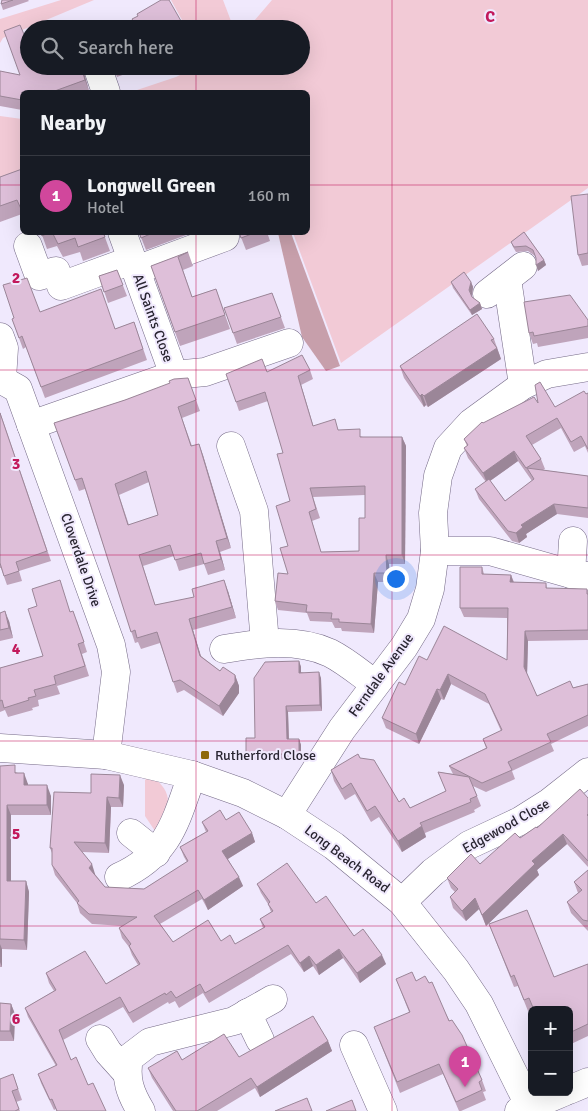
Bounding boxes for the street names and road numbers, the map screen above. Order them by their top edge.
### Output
street label: All Saints Close [129,271,177,365]
street label: Cloverdale Drive [57,511,105,609]
street label: Ferndale Avenue [345,630,417,720]
street label: Edgewood Close [459,795,553,857]
street label: Long Beach Road [301,821,393,897]

